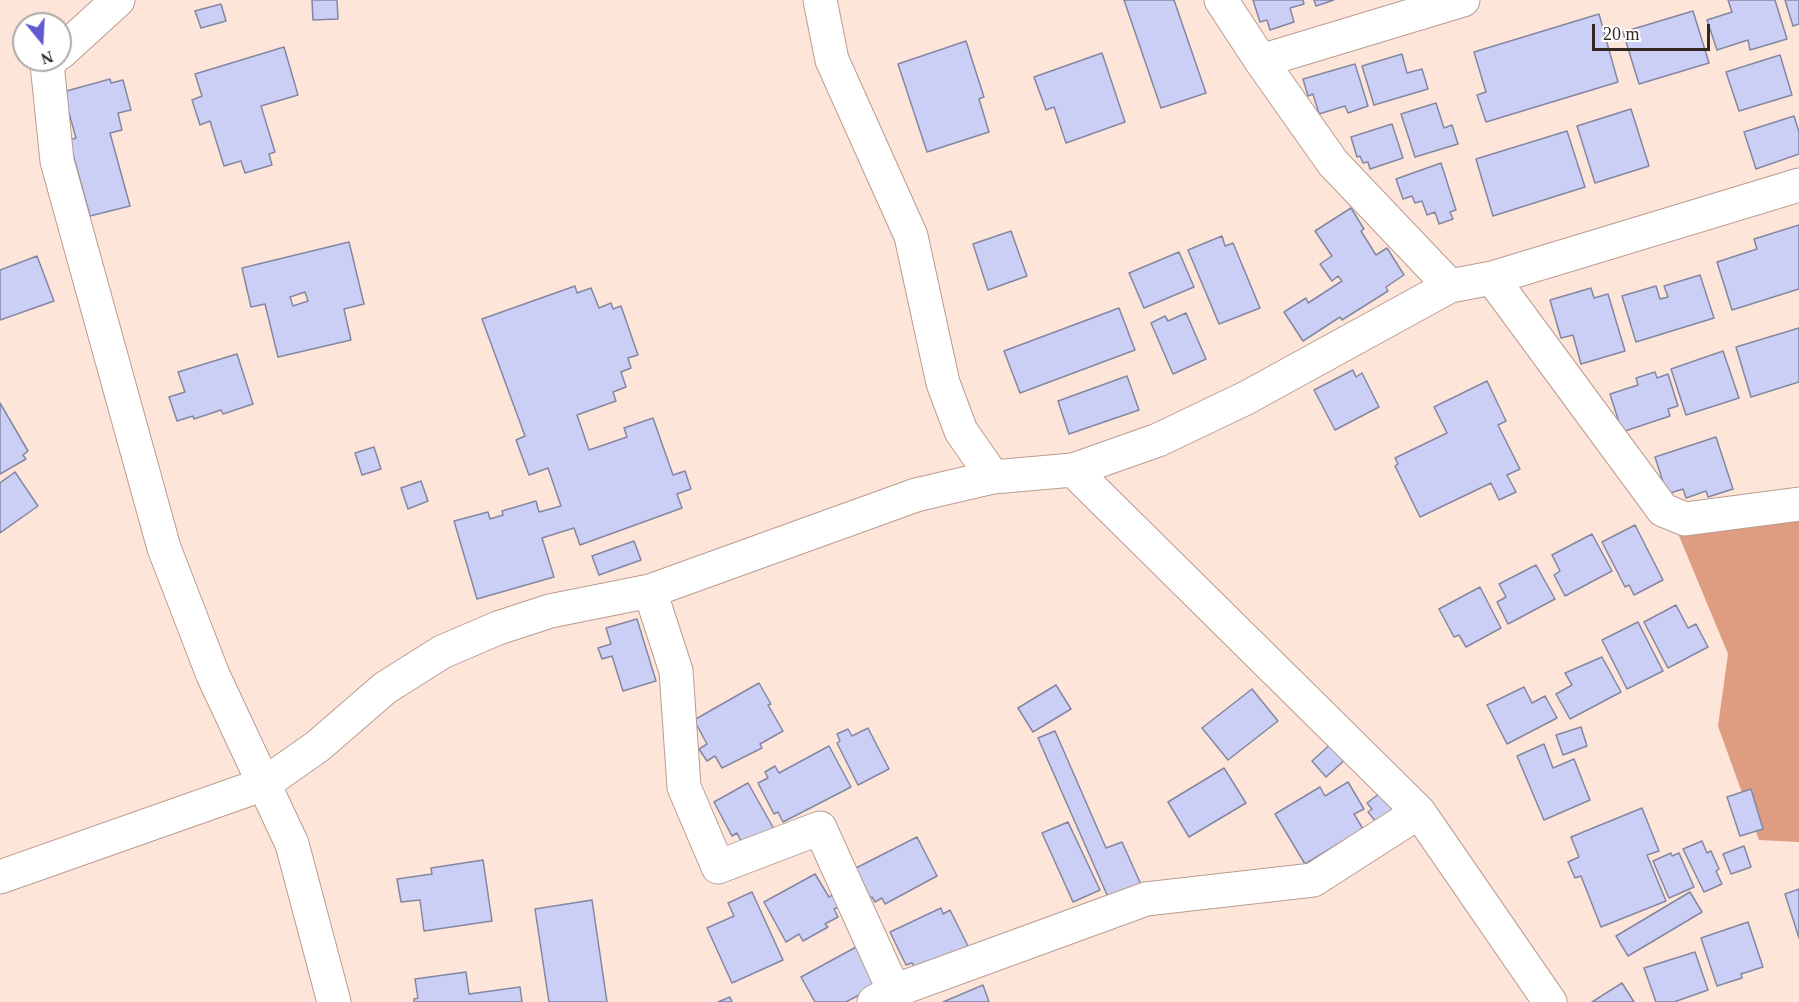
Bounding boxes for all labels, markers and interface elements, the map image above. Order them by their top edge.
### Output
north arrow [12,12,72,72]
scale bar [1595,12,1714,50]
text: 20 m [1603,24,1640,44]
text: N [39,48,55,68]

